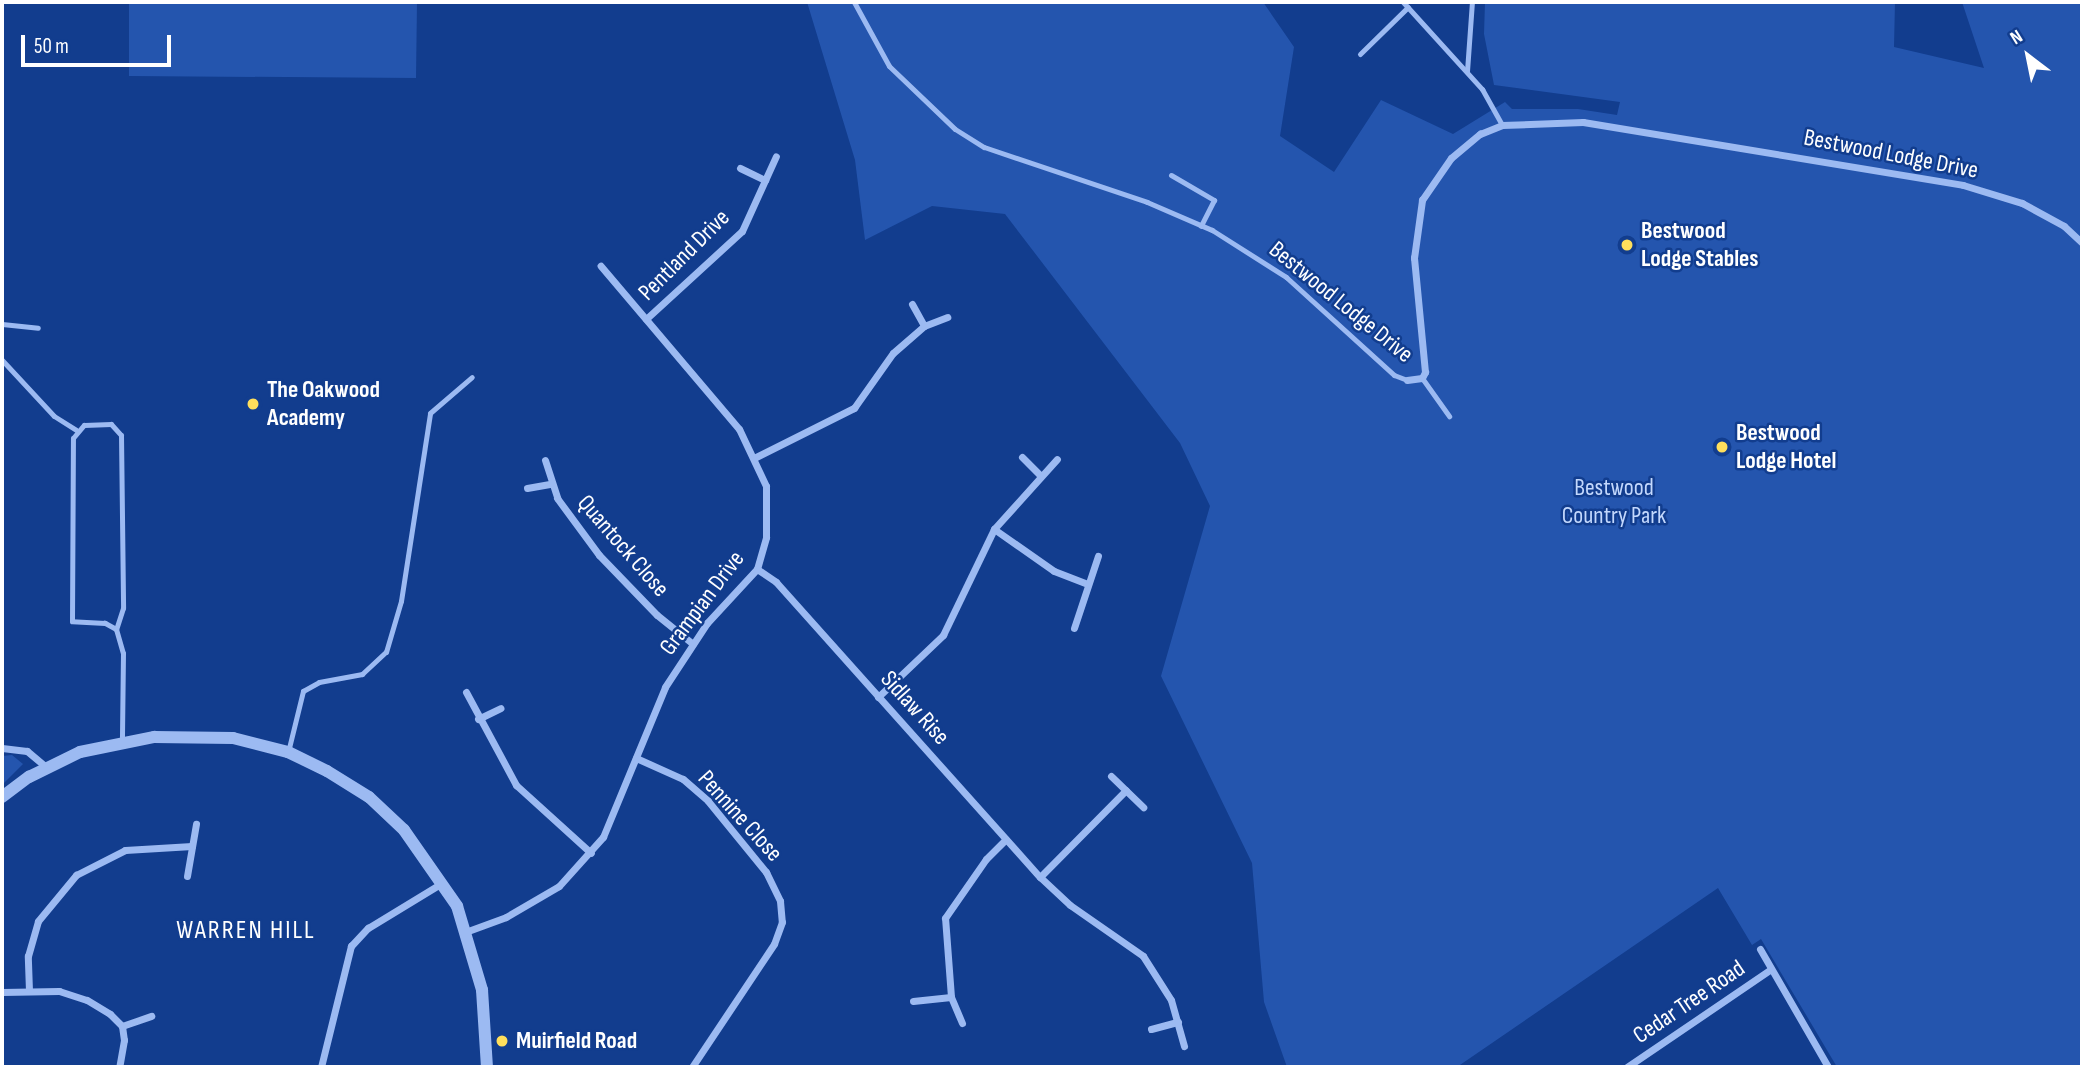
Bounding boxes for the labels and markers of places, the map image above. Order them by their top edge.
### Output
place label: Bestwood Lodge Stables [1641,217,1758,273]
marker: Bestwood Lodge Stables [1619,237,1635,253]
place label: The Oakwood Academy [267,376,380,432]
marker: The Oakwood Academy [245,396,261,412]
place label: Bestwood Lodge Hotel [1736,419,1836,475]
marker: Bestwood Lodge Hotel [1714,439,1730,455]
place label: Muirfield Road [516,1027,637,1055]
marker: Muirfield Road [494,1033,510,1049]

